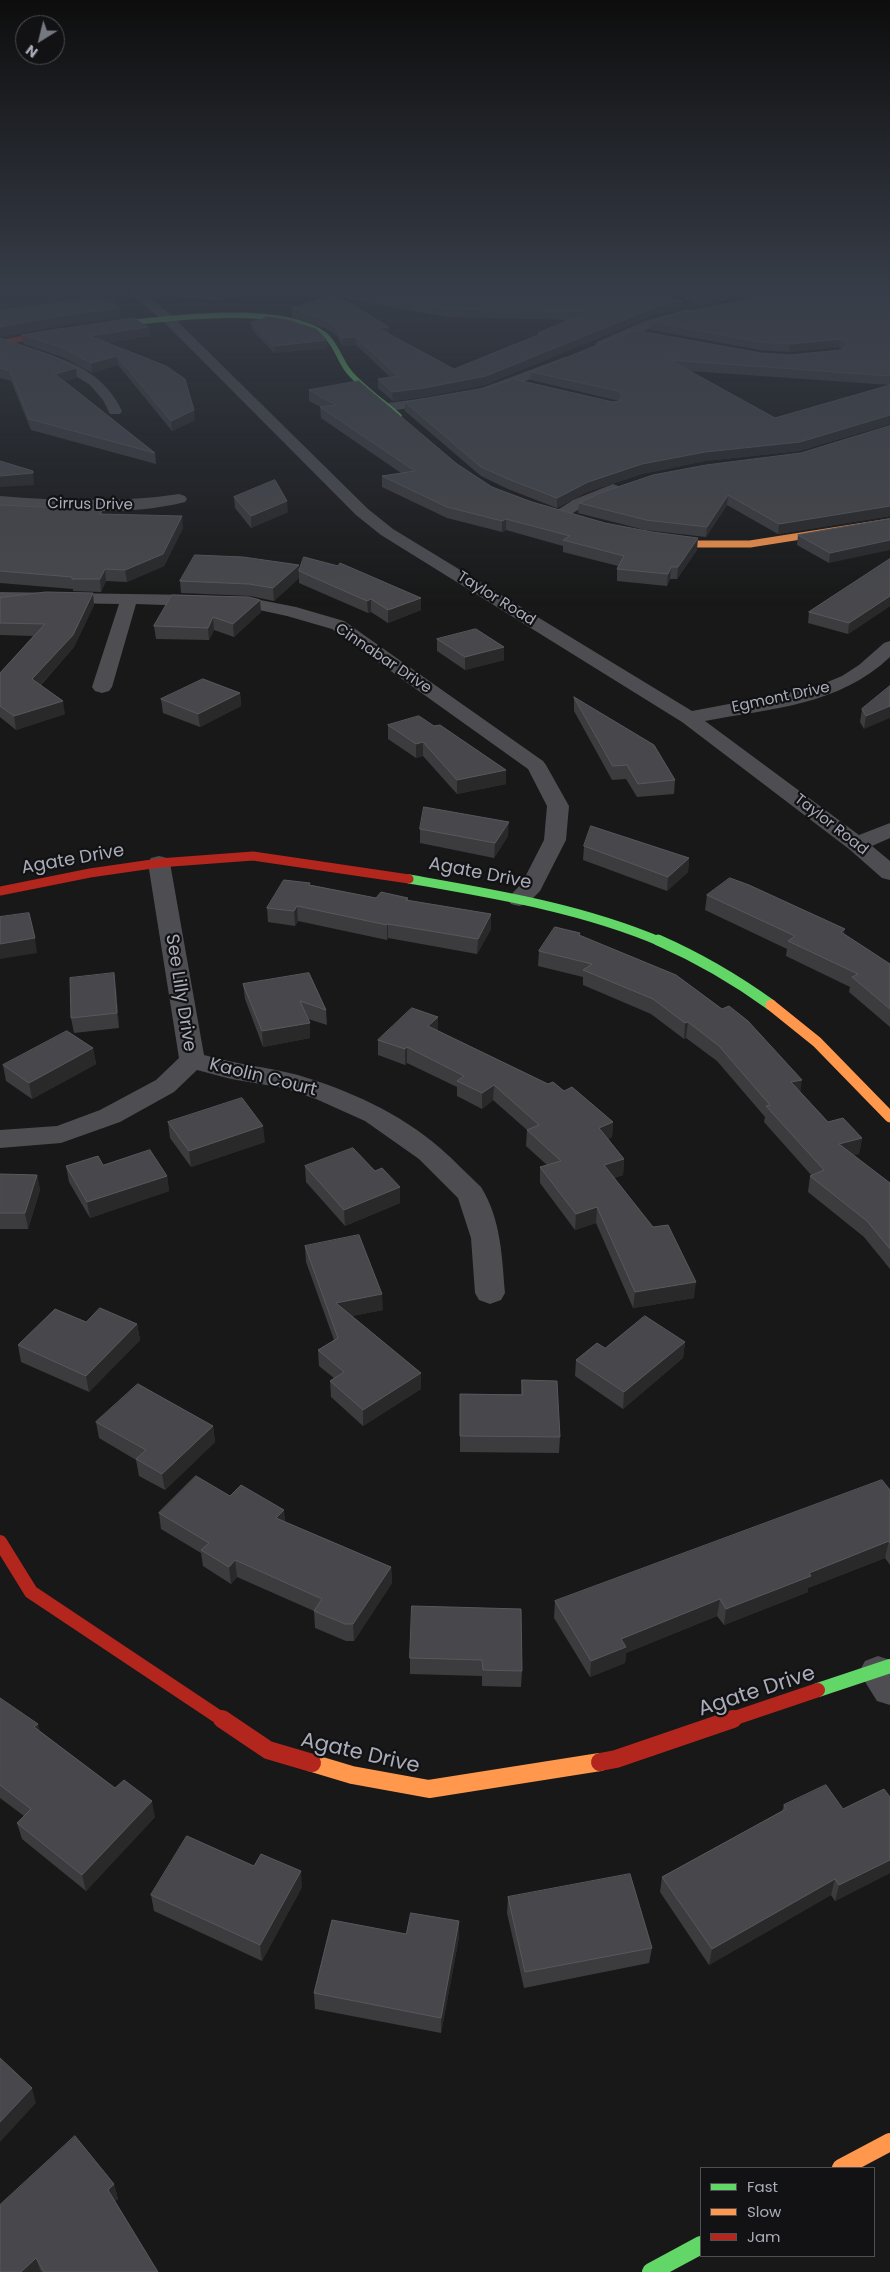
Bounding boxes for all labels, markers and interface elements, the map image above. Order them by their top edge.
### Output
north arrow [15,15,65,65]
text: N [22,40,42,63]
street label: Cirrus Drive [47,495,133,515]
street label: Taylor Road [454,568,538,630]
street label: Cinnabar Drive [332,620,434,698]
street label: Egmont Drive [730,679,832,717]
street label: Taylor Road [791,791,871,859]
street label: Agate Drive [20,840,126,880]
street label: Agate Drive [427,853,533,895]
street label: See Lilly Drive [160,933,200,1053]
street label: Kaolin Court [207,1054,319,1102]
street label: Agate Drive [695,1661,819,1723]
street label: Agate Drive [298,1728,422,1780]
legend [700,2167,875,2257]
text: Fast [747,2176,778,2197]
text: Slow [747,2201,781,2222]
text: Jam [747,2226,781,2247]

